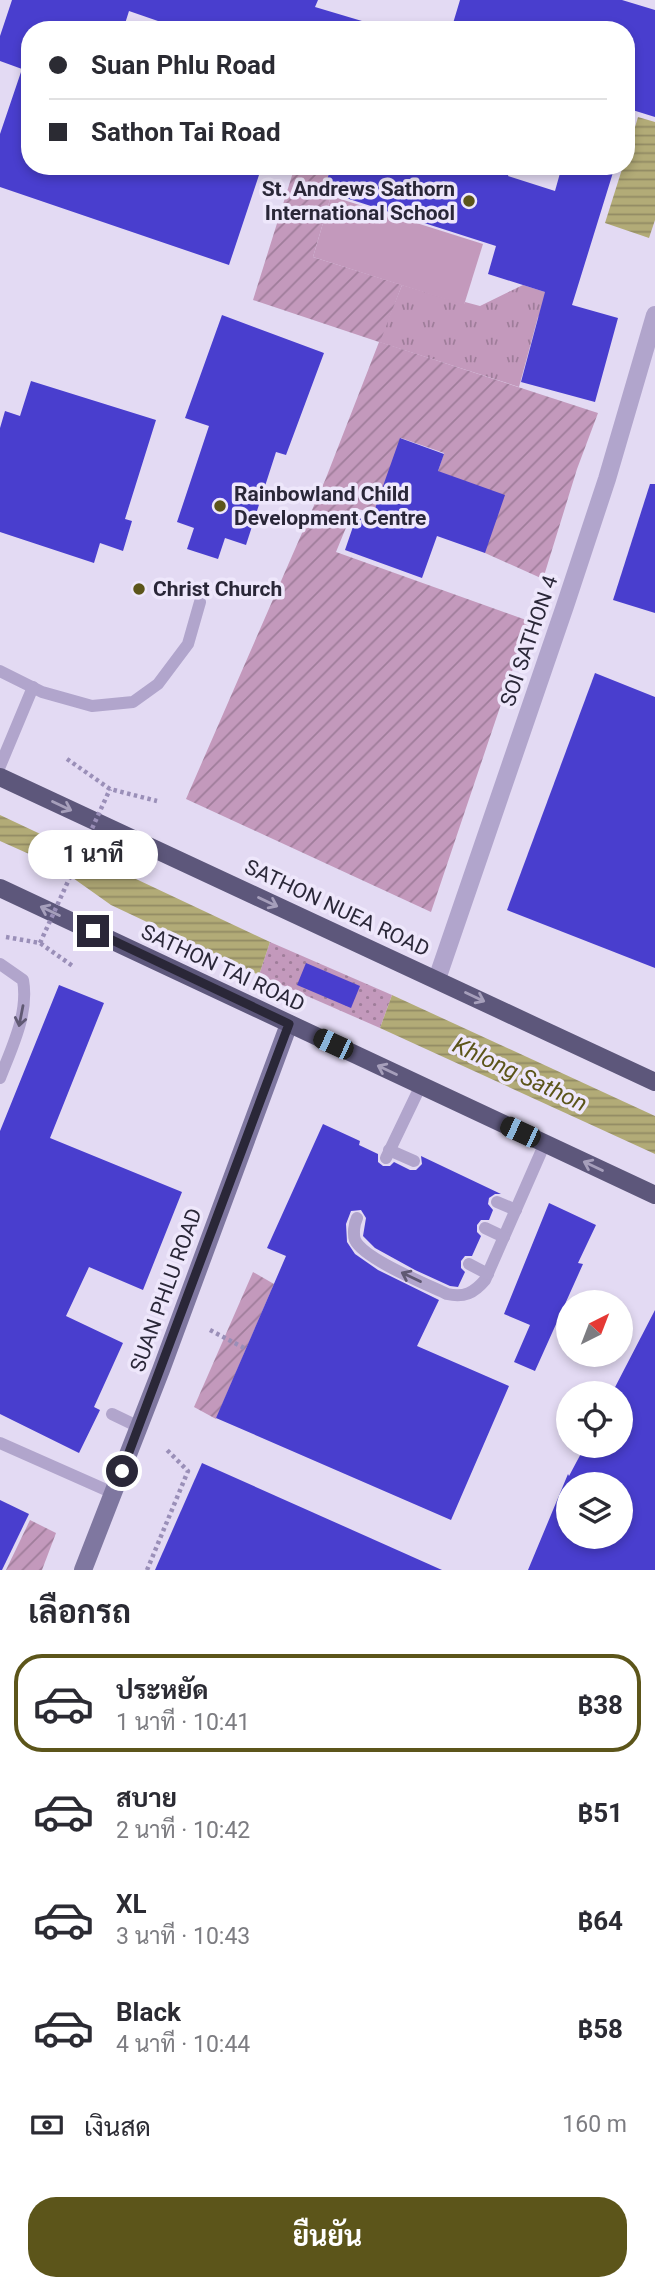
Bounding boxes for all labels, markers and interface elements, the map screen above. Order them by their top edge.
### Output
text: Suan Phlu Road [91,50,276,80]
text: Sathon Tai Road [91,117,281,147]
place label: St. Andrews Sathorn International School [262,177,455,225]
marker: St. Andrews Sathorn International School [461,193,477,209]
place label: Rainbowland Child Development Centre [234,482,426,530]
marker: Rainbowland Child Development Centre [212,498,228,514]
street label: SOI SATHON 4 [495,572,563,710]
place label: Christ Church [153,577,282,601]
marker: Christ Church [131,581,147,597]
one-way arrow [51,799,72,813]
callout: 1 นาที [28,830,158,878]
text: 1 นาที [62,841,124,868]
street label: SATHON NUEA ROAD [241,855,433,961]
one-way arrow [257,896,278,909]
one-way arrow [40,904,61,918]
route end [77,915,109,947]
street label: SATHON TAI ROAD [137,920,309,1016]
one-way arrow [464,990,485,1004]
one-way arrow [14,1004,28,1027]
car [310,1026,357,1062]
water label: Khlong Sathon [448,1032,591,1117]
one-way arrow [377,1062,398,1076]
car [497,1114,544,1150]
one-way arrow [583,1159,604,1172]
street label: SUAN PHLU ROAD [125,1205,207,1375]
one-way arrow [401,1269,422,1283]
north arrow [556,1290,634,1367]
map controls [556,1290,633,1549]
button: locate [556,1381,633,1458]
route start [106,1455,138,1487]
button: layers [556,1472,633,1549]
text: เลือกรถ [28,1593,131,1631]
icon: car [32,1672,95,1735]
text: ประหยัด [116,1675,209,1705]
text: ฿38 [577,1690,623,1720]
text: 1 นาที · 10:41 [116,1709,250,1736]
icon: car [32,1780,95,1843]
text: สบาย [116,1783,177,1813]
text: ฿51 [577,1798,623,1828]
text: 2 นาที · 10:42 [116,1817,250,1844]
icon: car [32,1888,95,1951]
text: XL [116,1889,147,1919]
text: ฿64 [577,1906,623,1936]
text: 3 นาที · 10:43 [116,1923,250,1950]
icon: car [32,1996,95,2059]
text: Black [116,1997,181,2027]
text: ฿58 [577,2014,623,2044]
text: 4 นาที · 10:44 [116,2031,250,2058]
icon: cash [28,2106,66,2144]
text: 160 m [562,2111,627,2138]
text: เงินสด [84,2112,151,2142]
button: ยืนยัน [28,2197,627,2277]

